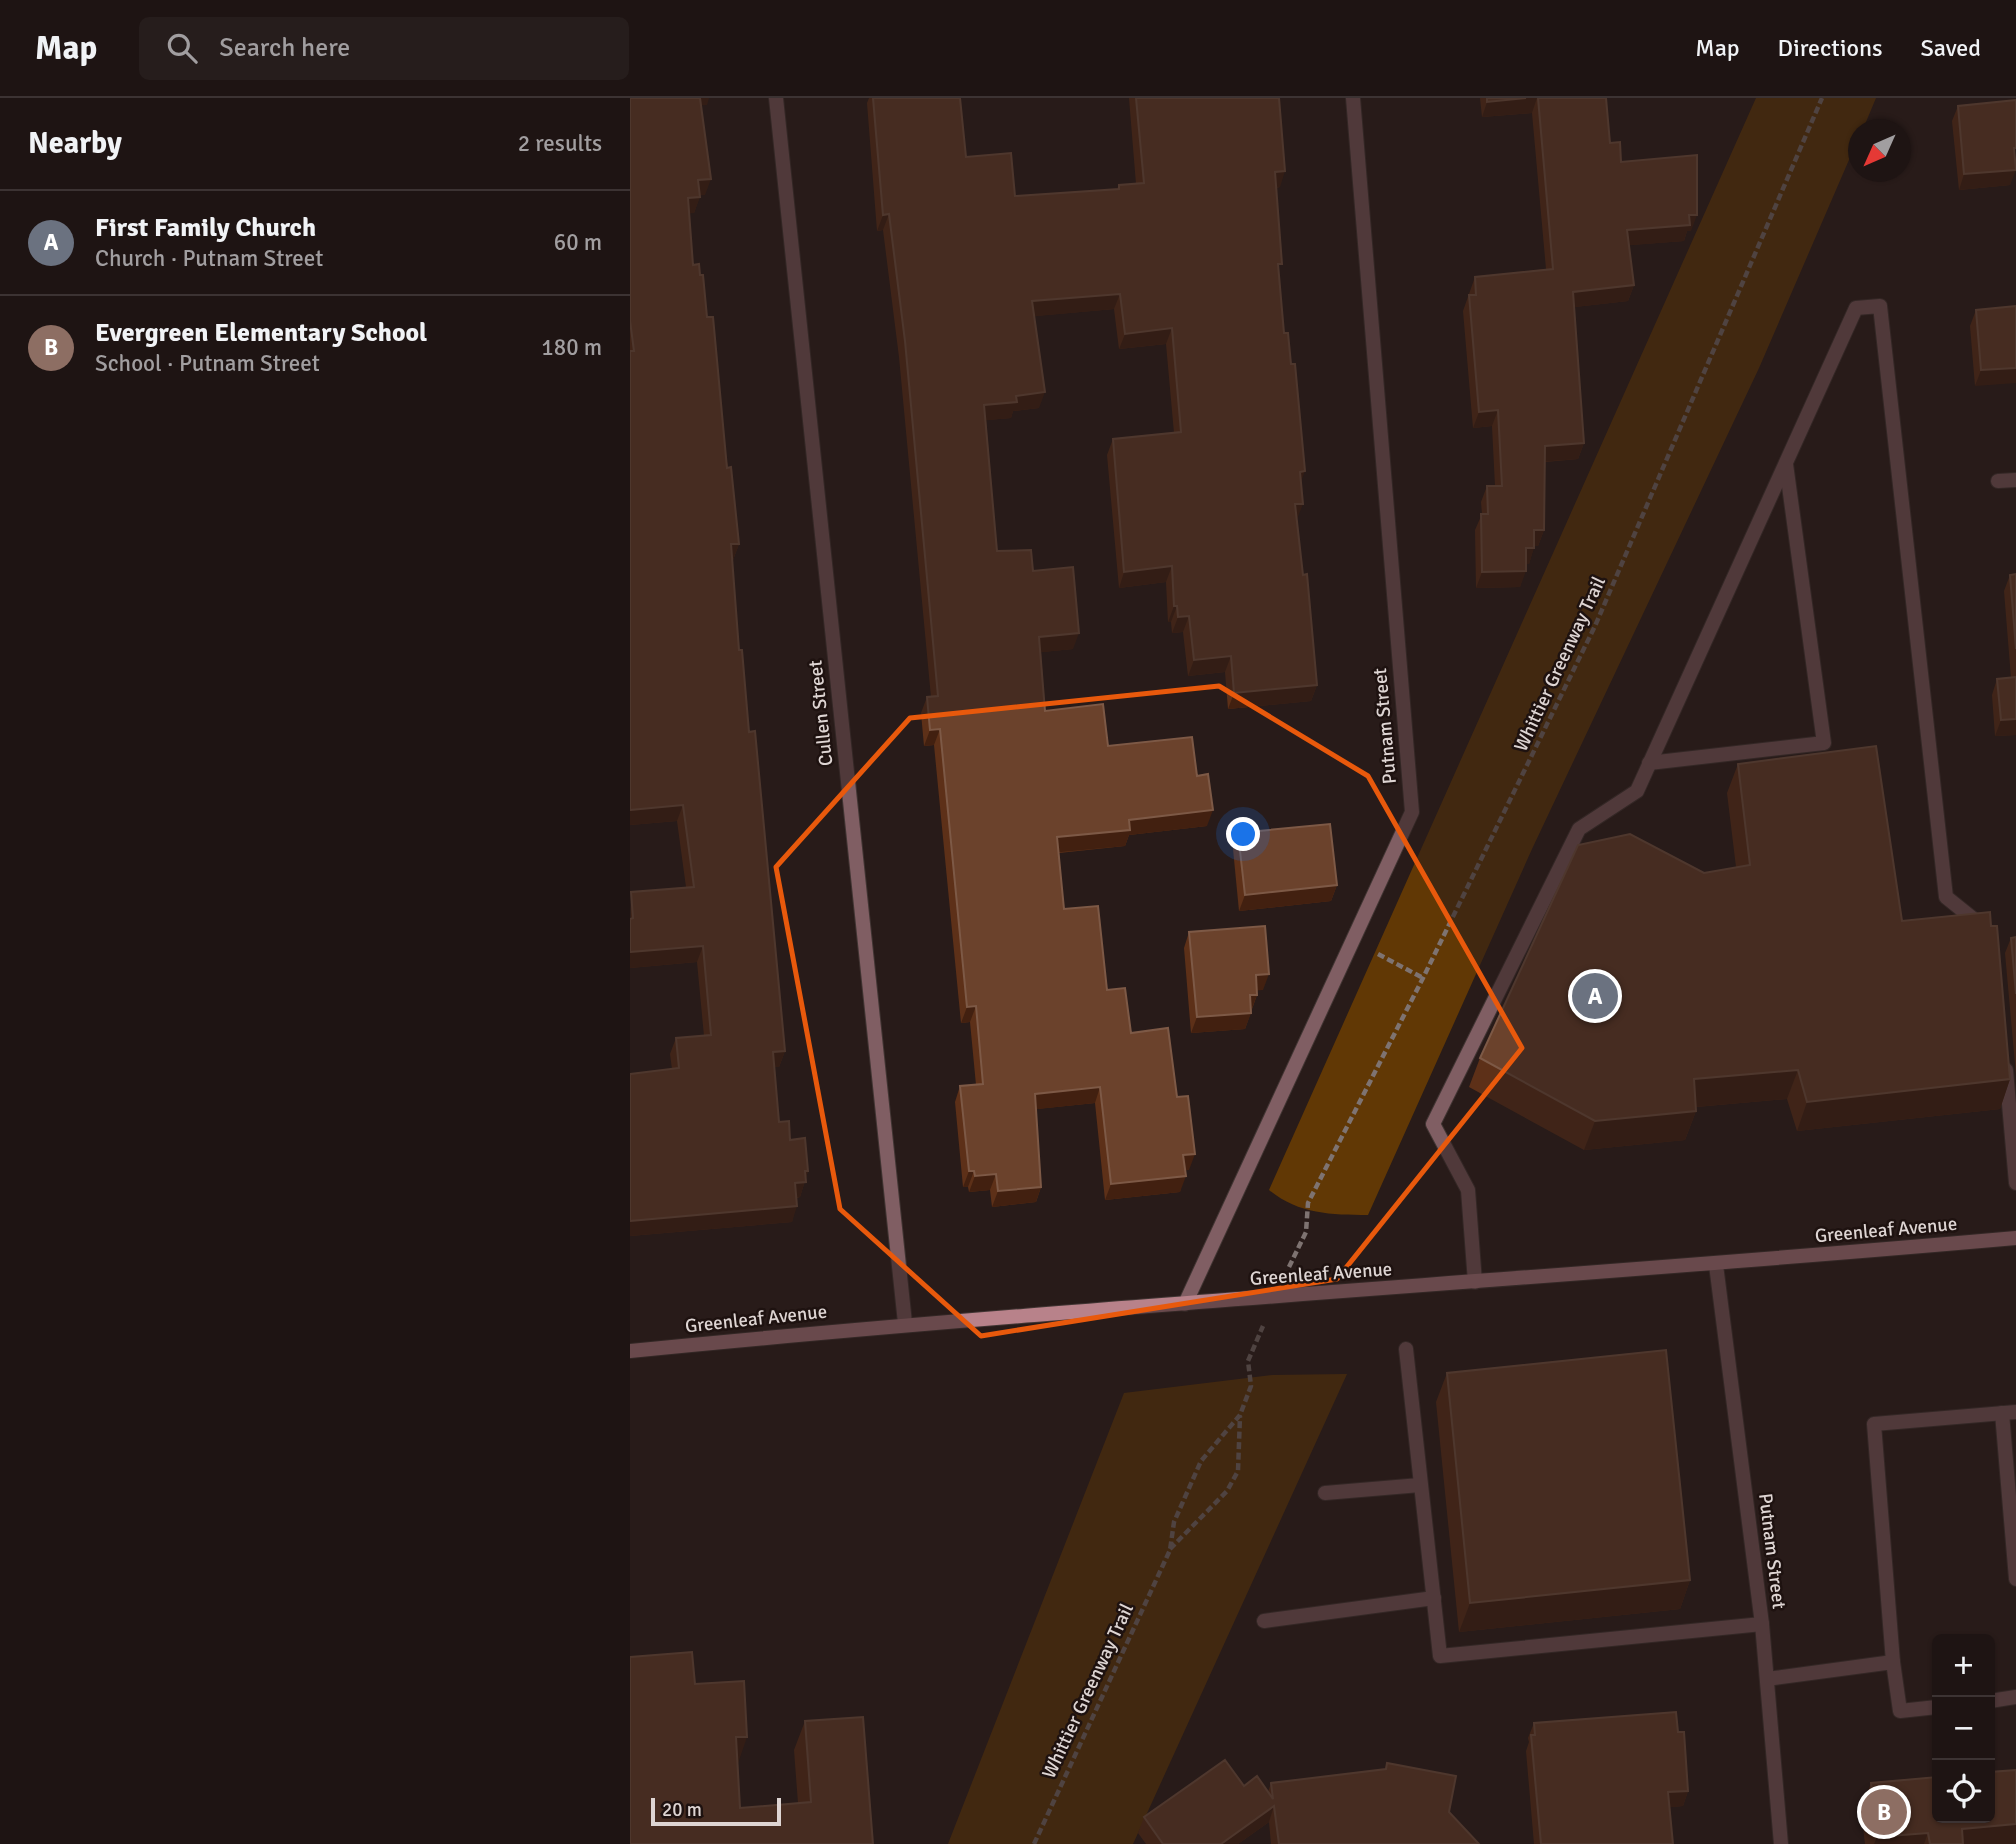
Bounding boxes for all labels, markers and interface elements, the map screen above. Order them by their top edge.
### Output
search box [139,17,629,80]
text: Map [35,28,97,69]
icon: search [163,29,201,67]
text: Search here [219,32,350,64]
text: Map [1695,33,1740,63]
text: Directions [1778,33,1883,63]
text: Saved [1921,33,1981,63]
north arrow [1848,119,1911,182]
text: Nearby [28,125,122,162]
text: 2 results [518,129,602,158]
text: First Family Church [95,212,316,244]
text: A [44,228,58,257]
text: 60 m [554,228,602,257]
text: Church · Putnam Street [95,244,323,273]
text: Evergreen Elementary School [95,317,427,349]
text: B [44,333,58,362]
text: 180 m [541,333,602,362]
text: School · Putnam Street [95,349,320,378]
street label: Whittier Greenway Trail [1509,573,1611,755]
street label: Cullen Street [803,659,838,767]
street label: Putnam Street [1368,667,1402,785]
your location [1226,817,1260,851]
pin: A [1572,970,1618,1022]
street label: Greenleaf Avenue [1814,1212,1958,1248]
street label: Greenleaf Avenue [1249,1257,1393,1291]
street label: Greenleaf Avenue [684,1300,828,1338]
street label: Putnam Street [1753,1492,1791,1611]
street label: Whittier Greenway Trail [1037,1600,1139,1782]
map controls [1932,1634,1995,1823]
button: + [1932,1634,1995,1697]
button: − [1932,1697,1995,1760]
button: locate [1932,1760,1995,1823]
pin: B [1861,1786,1907,1838]
scale bar [651,1795,780,1827]
text: 20 m [662,1798,702,1822]

